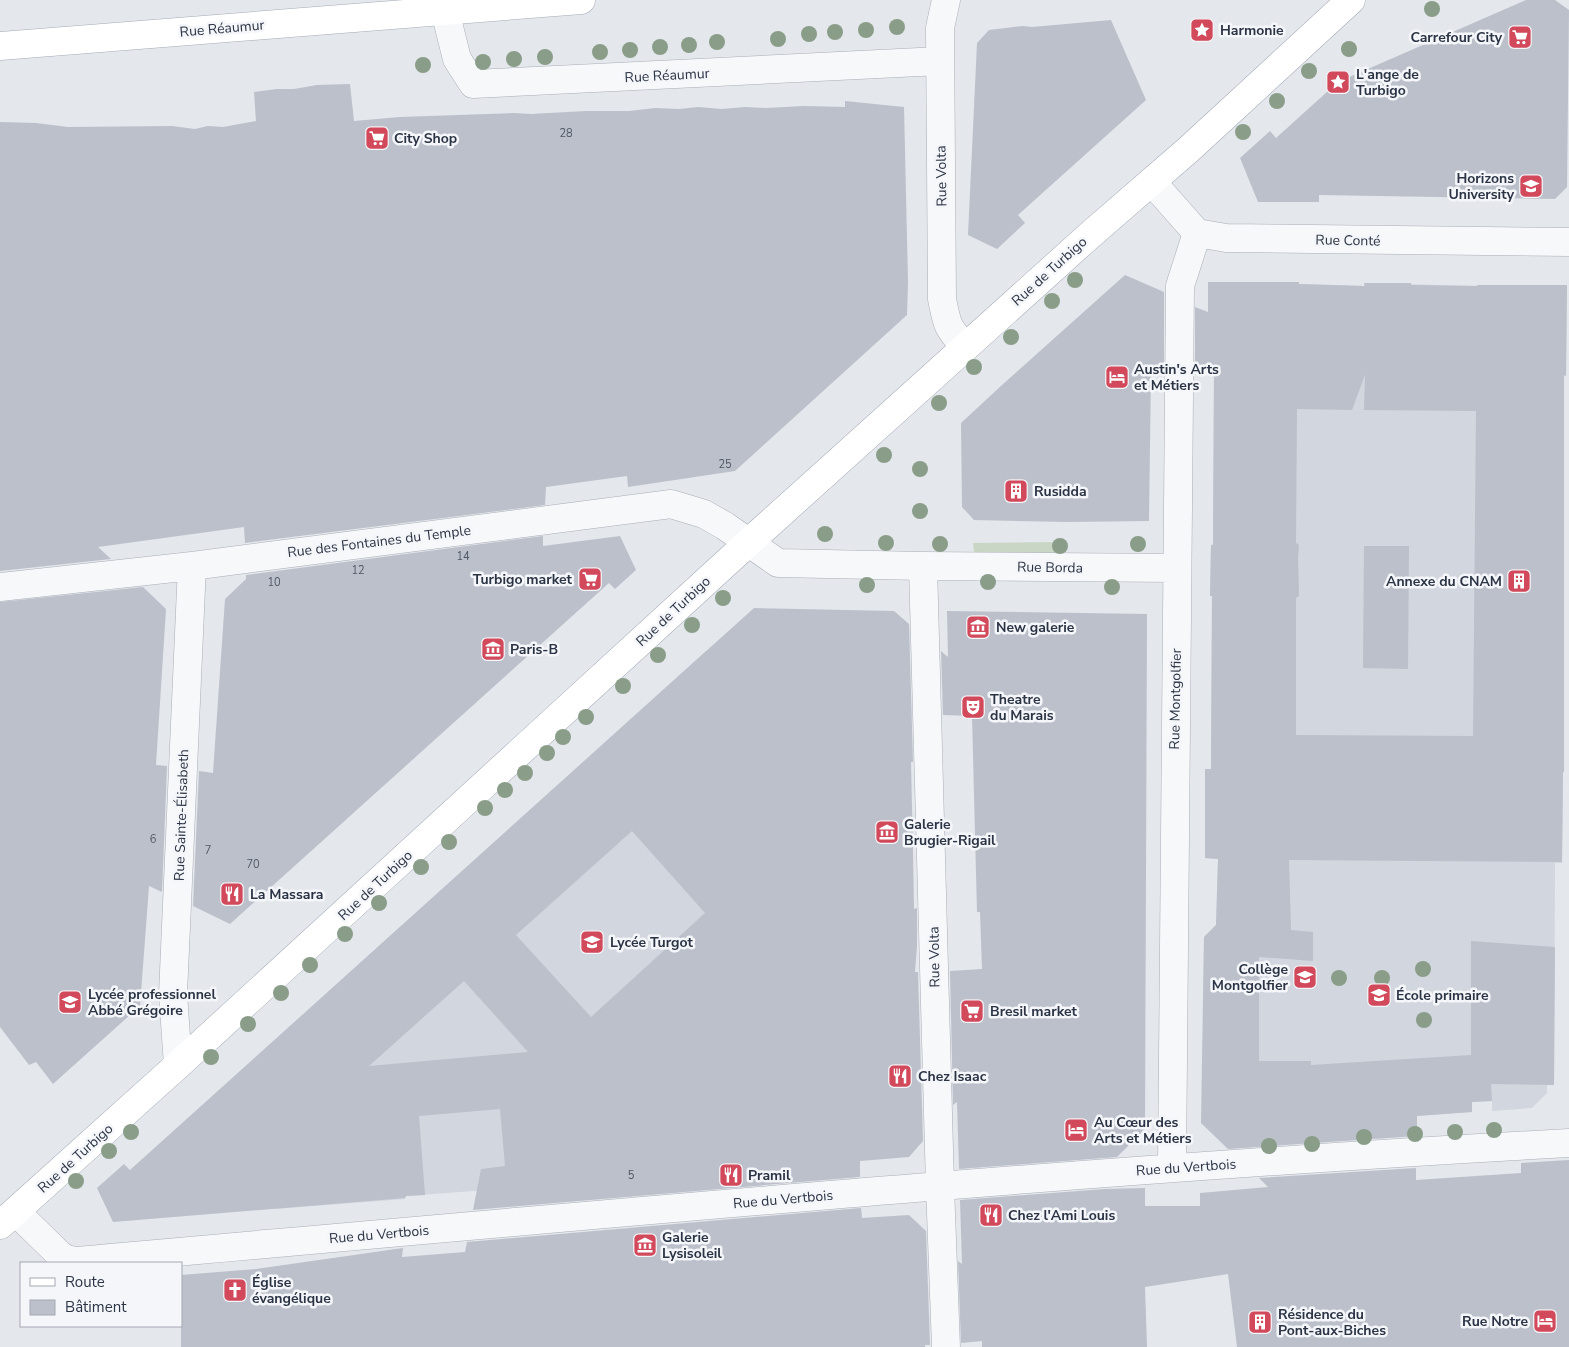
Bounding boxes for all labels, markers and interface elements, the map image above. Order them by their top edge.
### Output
street label: Rue Réaumur [179,15,265,42]
place icon: Harmonie [1189,17,1215,43]
place label: Harmonie [1220,21,1284,40]
supermarket icon: Carrefour City [1507,24,1533,50]
place label: Carrefour City [1410,28,1503,47]
street label: Rue Réaumur [624,64,710,87]
place label: L'ange de Turbigo [1356,65,1419,100]
place icon: L'ange de Turbigo [1325,69,1351,95]
supermarket icon: City Shop [364,125,390,151]
house number: 28 [559,126,573,141]
place label: City Shop [394,129,457,148]
street label: Rue Volta [931,145,952,207]
place label: Horizons University [1448,169,1515,204]
school or university icon: Horizons University [1518,173,1544,199]
street label: Rue Conté [1315,230,1381,251]
street label: Rue de Turbigo [1008,232,1091,310]
place label: Austin's Arts et Métiers [1134,360,1219,395]
hotel icon: Austin's Arts et Métiers [1104,364,1130,390]
house number: 25 [718,457,732,472]
building icon: Rusidda [1003,478,1029,504]
place label: Rusidda [1034,482,1087,501]
street label: Rue des Fontaines du Temple [286,521,472,562]
house number: 14 [456,549,470,564]
street label: Rue Borda [1017,557,1083,578]
house number: 12 [351,563,365,578]
supermarket icon: Turbigo market [577,566,603,592]
building icon: Annexe du CNAM [1506,568,1532,594]
place label: Turbigo market [473,570,573,589]
street label: Rue de Turbigo [632,572,715,651]
place label: Annexe du CNAM [1386,572,1502,591]
house number: 10 [267,575,281,590]
museum icon: New galerie [965,614,991,640]
place label: New galerie [996,618,1075,637]
museum icon: Paris-B [480,636,506,662]
place label: Paris-B [510,640,558,659]
street label: Rue Montgolfier [1165,648,1186,750]
place label: Theatre du Marais [990,690,1054,725]
theatre icon: Theatre du Marais [960,694,986,720]
street label: Rue Sainte-Élisabeth [170,749,193,881]
place label: Galerie Brugier-Rigail [904,815,996,850]
museum icon: Galerie Brugier-Rigail [874,819,900,845]
house number: 6 [150,832,157,847]
house number: 7 [205,843,211,858]
street label: Rue de Turbigo [334,846,417,925]
house number: 70 [246,857,260,872]
restaurant icon: La Massara [219,881,245,907]
place label: La Massara [250,885,324,904]
street label: Rue Volta [924,926,945,988]
school or university icon: Lycée Turgot [579,929,605,955]
place label: Lycée Turgot [610,933,693,952]
place label: Collège Montgolfier [1212,960,1288,995]
school or university icon: Collège Montgolfier [1292,964,1318,990]
school or university icon: École primaire [1366,982,1392,1008]
place label: Lycée professionnel Abbé Grégoire [88,985,216,1020]
place label: École primaire [1396,986,1489,1005]
school or university icon: Lycée professionnel Abbé Grégoire [57,989,83,1015]
supermarket icon: Bresil market [959,998,985,1024]
place label: Bresil market [990,1002,1078,1021]
restaurant icon: Chez Isaac [887,1063,913,1089]
place label: Chez Isaac [918,1067,987,1086]
place label: Au Cœur des Arts et Métiers [1094,1113,1192,1148]
hotel icon: Au Cœur des Arts et Métiers [1063,1117,1089,1143]
street label: Rue de Turbigo [34,1119,117,1197]
street label: Rue du Vertbois [1135,1155,1237,1180]
restaurant icon: Pramil [718,1162,744,1188]
place label: Pramil [748,1166,791,1185]
house number: 5 [628,1168,635,1183]
street label: Rue du Vertbois [732,1186,834,1213]
restaurant icon: Chez l'Ami Louis [978,1202,1004,1228]
place label: Chez l'Ami Louis [1008,1206,1115,1225]
street label: Rue du Vertbois [328,1221,430,1248]
place label: Galerie Lysisoleil [662,1228,722,1263]
museum icon: Galerie Lysisoleil [632,1232,658,1258]
legend [20,1262,182,1327]
text: Route [65,1272,105,1292]
place label: Église évangélique [252,1273,331,1308]
church icon: Église évangélique [222,1277,248,1303]
text: Bâtiment [65,1297,127,1317]
place label: Résidence du Pont-aux-Biches [1278,1305,1386,1340]
hotel icon: Rue Notre [1532,1308,1558,1334]
building icon: Résidence du Pont-aux-Biches [1247,1309,1273,1335]
place label: Rue Notre [1462,1312,1528,1331]

